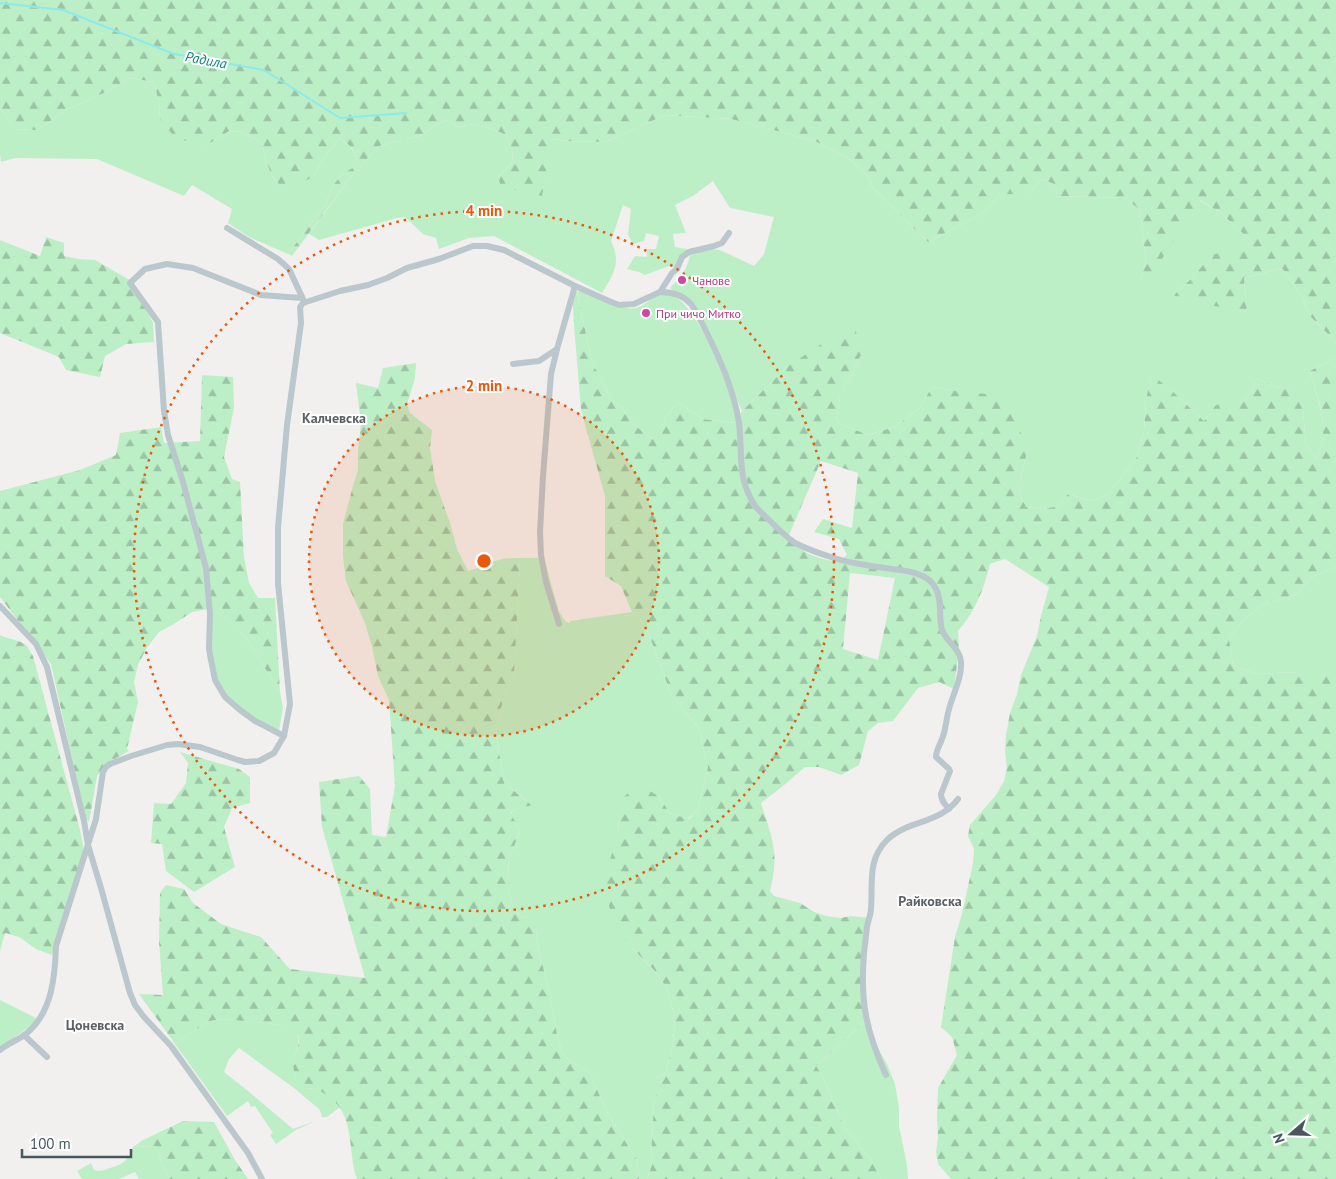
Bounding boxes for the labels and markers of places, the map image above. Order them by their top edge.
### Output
place label: Чанове [692,273,730,288]
marker: Чанове [676,274,688,286]
place label: При чичо Митко [656,306,741,321]
marker: При чичо Митко [640,307,652,319]
centre of rings [475,552,493,570]

